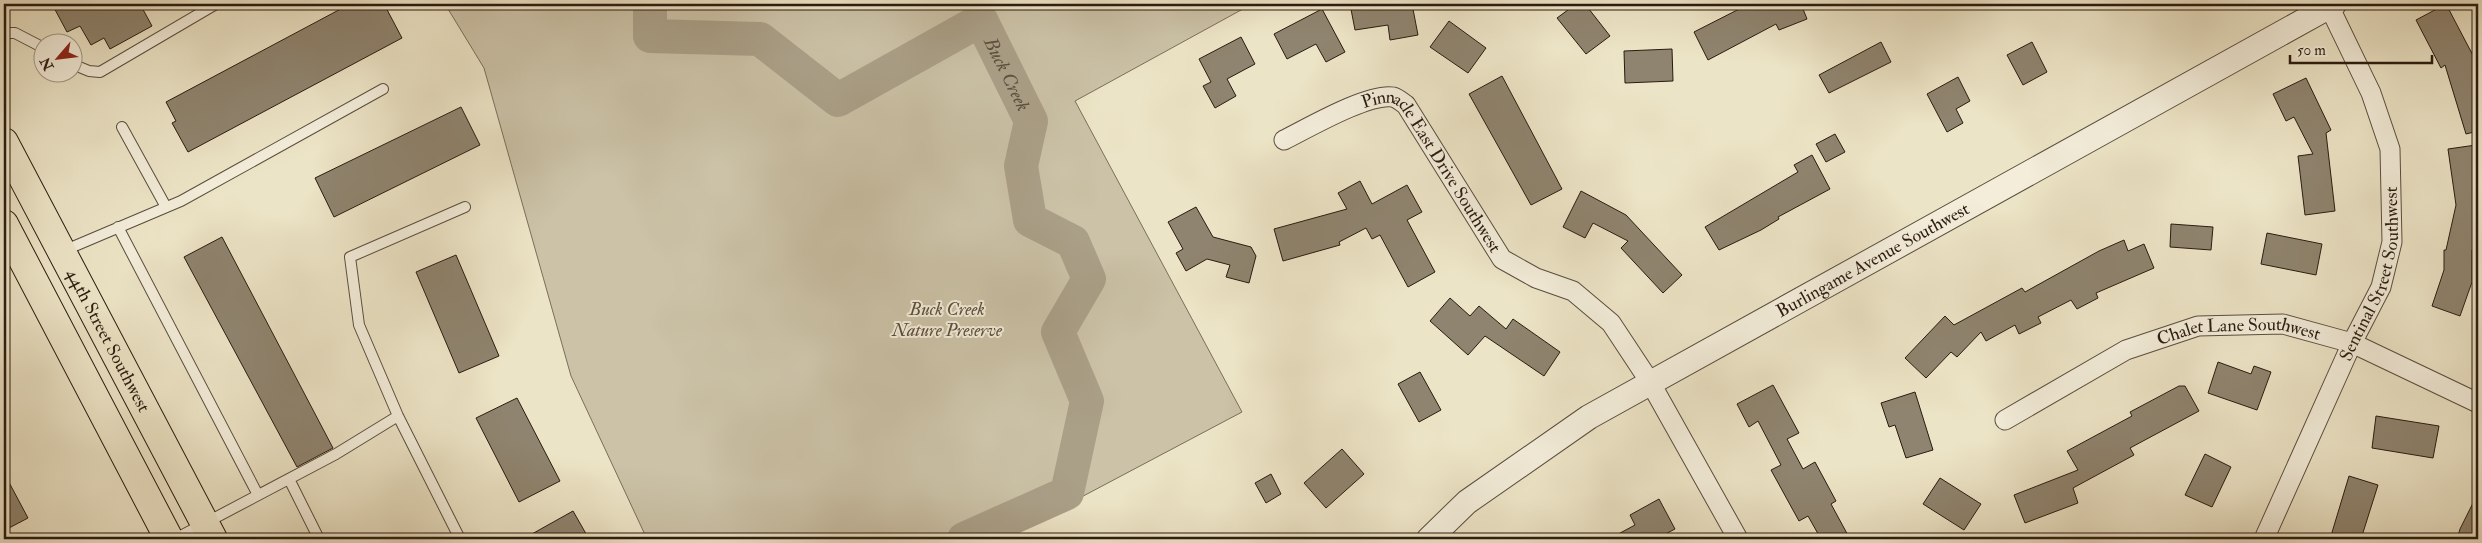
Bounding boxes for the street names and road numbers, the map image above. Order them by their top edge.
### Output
street label: Pinnacle East Drive Southwest [1359,85,1506,257]
street label: Sentinal Street Southwest [2334,186,2404,365]
street label: Burlingame Avenue Southwest [1772,197,1974,323]
street label: 44th Street Southwest [61,265,155,416]
street label: Chalet Lane Southwest [2154,313,2323,351]

